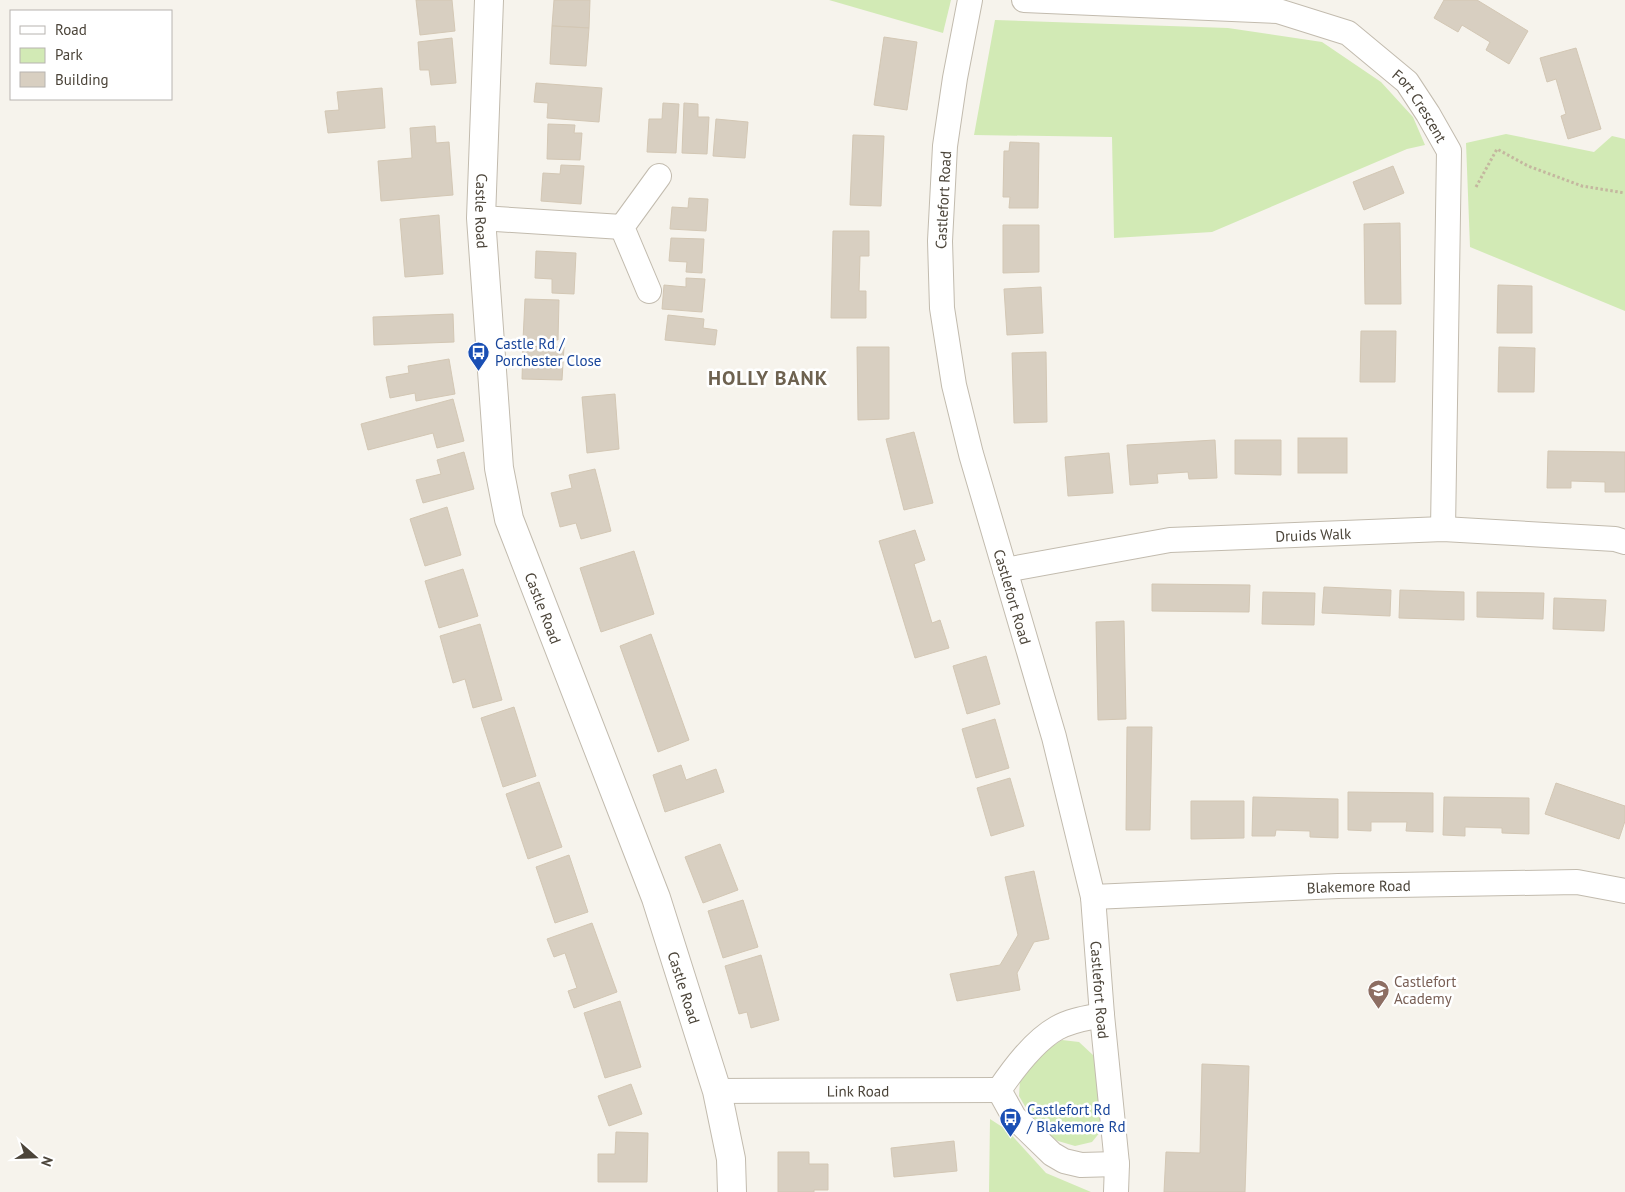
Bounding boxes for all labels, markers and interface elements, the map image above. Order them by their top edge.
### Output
legend [10,10,172,100]
text: Road [55,20,87,39]
text: Park [55,45,83,64]
street label: Fort Crescent [1389,65,1452,146]
text: Building [55,70,109,89]
street label: Castlefort Road [931,150,955,250]
street label: Castle Road [471,173,493,249]
place label: Castle Rd / Porchester Close [495,334,601,370]
bus stop icon: Castle Rd / Porchester Close [467,340,491,371]
district label: HOLLY BANK [708,365,828,391]
street label: Druids Walk [1275,523,1352,545]
street label: Castlefort Road [990,547,1036,647]
street label: Castle Road [521,569,566,646]
street label: Blakemore Road [1306,875,1411,897]
street label: Castlefort Road [1087,940,1114,1040]
street label: Castle Road [664,949,705,1026]
place label: Castlefort Academy [1394,972,1456,1008]
school or university icon: Castlefort Academy [1366,978,1390,1009]
street label: Link Road [827,1081,889,1100]
place label: Castlefort Rd / Blakemore Rd [1026,1100,1125,1136]
bus stop icon: Castlefort Rd / Blakemore Rd [999,1106,1023,1137]
north arrow [10,1132,60,1182]
text: N [37,1154,57,1169]

